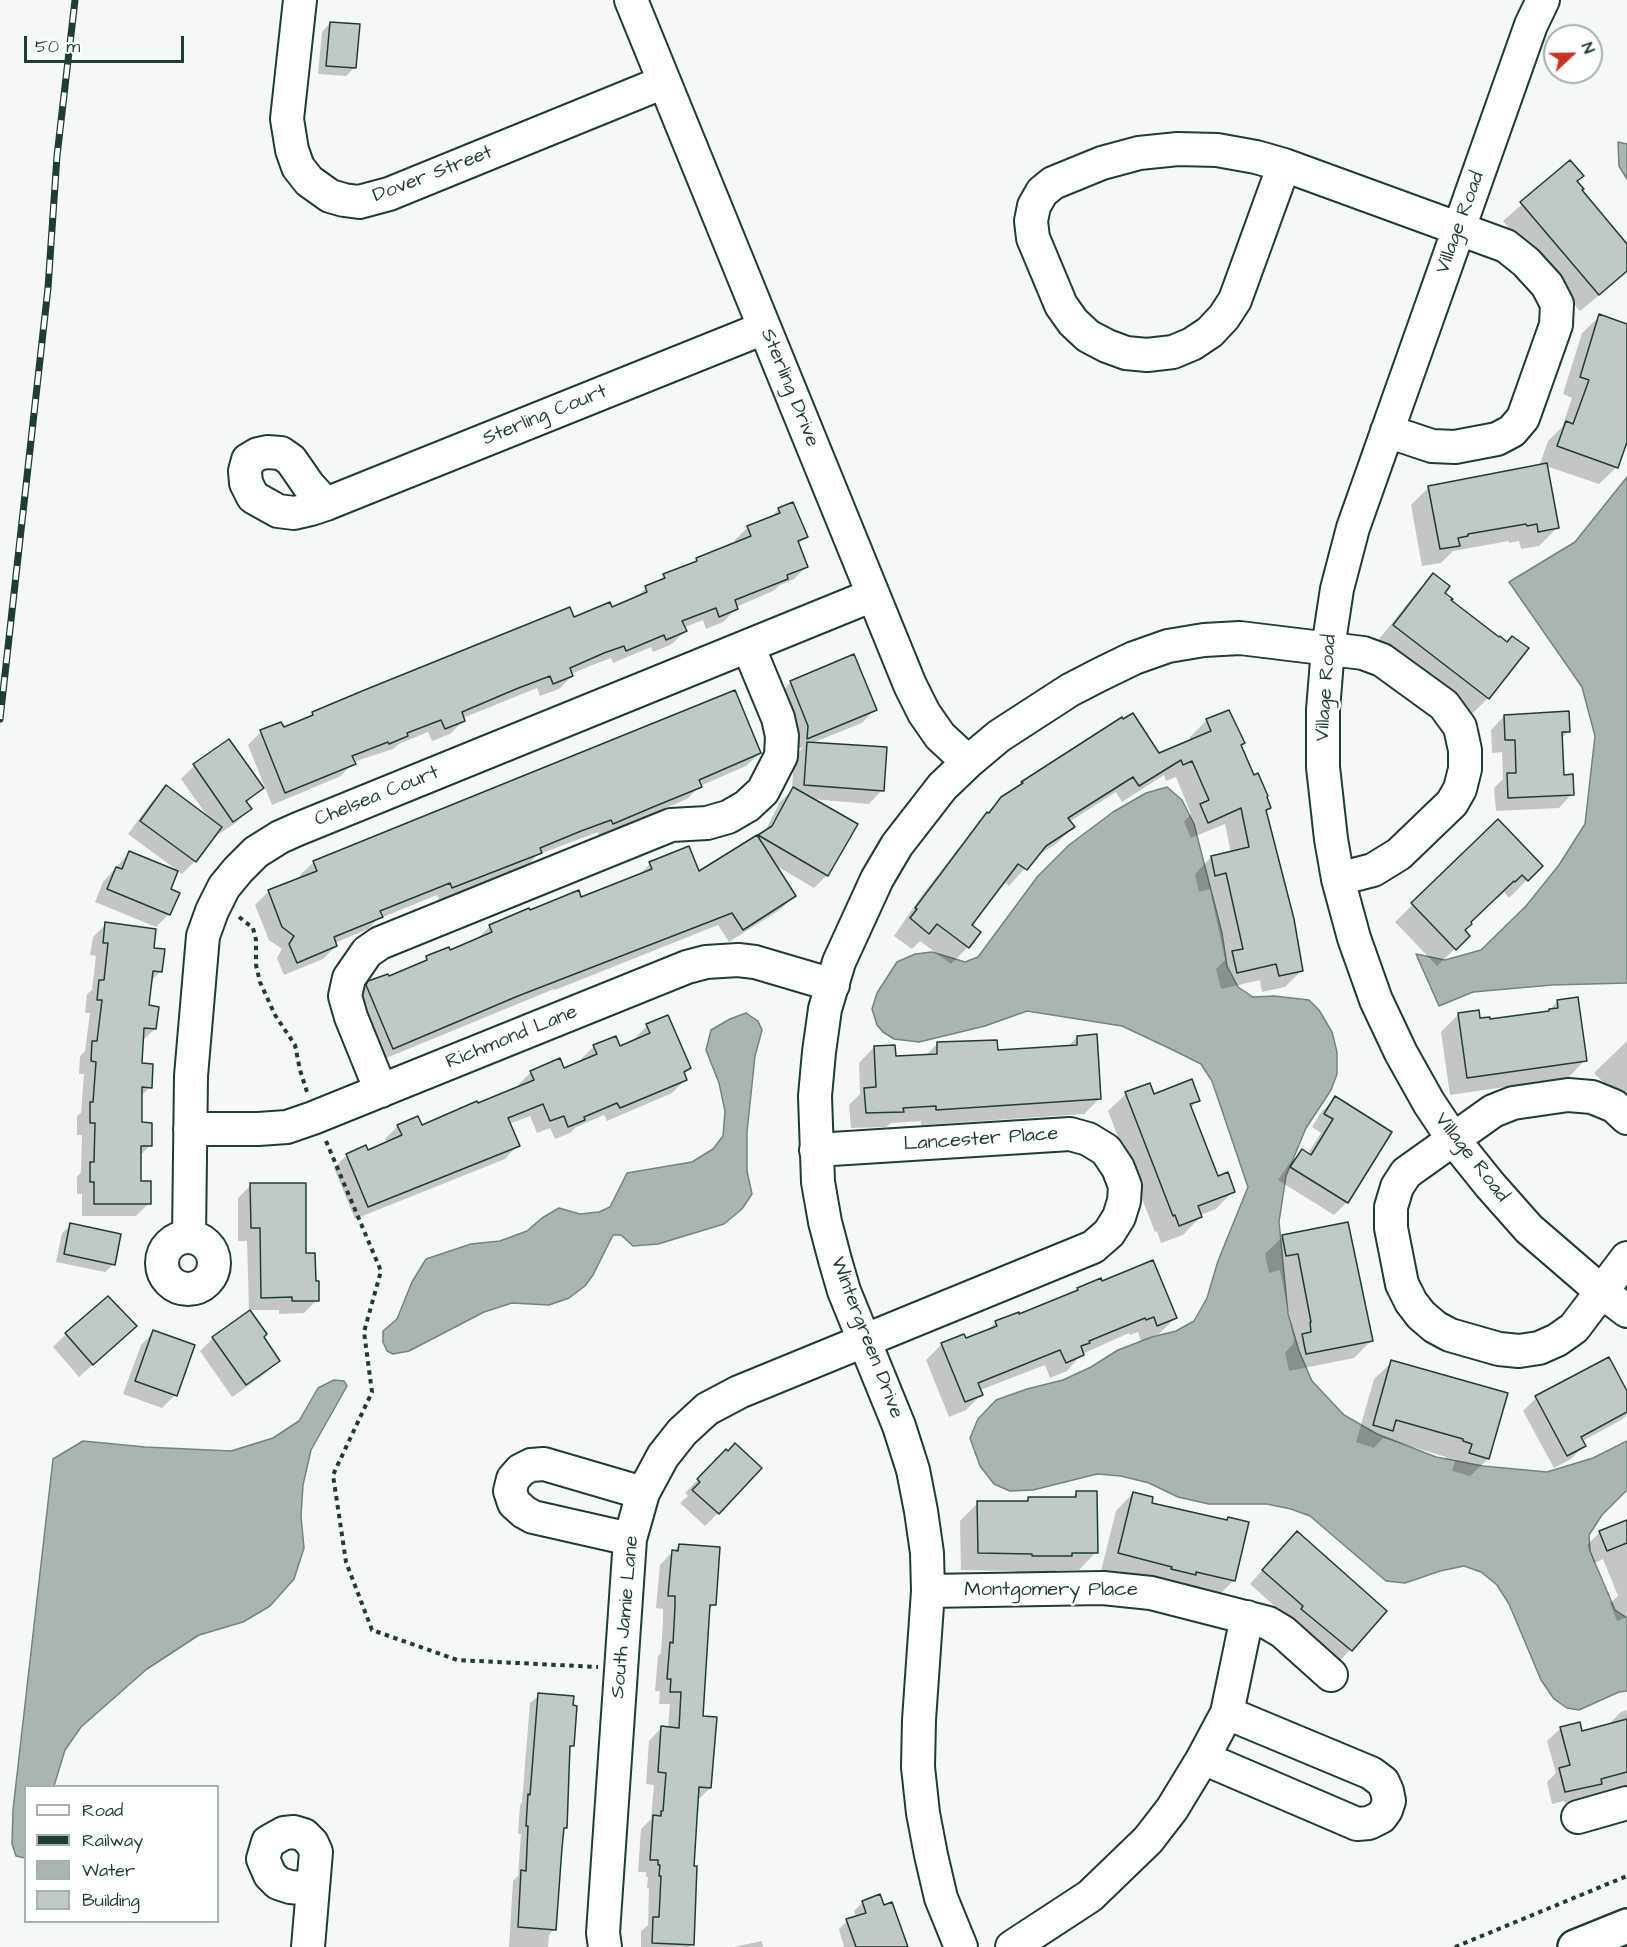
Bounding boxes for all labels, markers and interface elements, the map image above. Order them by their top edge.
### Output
scale bar [27,24,188,62]
north arrow [1543,24,1603,84]
text: 50 m [35,34,80,59]
text: N [1576,39,1600,57]
street label: Dover Street [370,141,496,209]
street label: Village Road [1431,169,1491,277]
street label: Sterling Drive [754,325,824,451]
street label: Sterling Court [479,380,611,452]
street label: Village Road [1311,634,1343,742]
street label: Chelsea Court [311,761,443,833]
street label: Richmond Lane [443,1001,581,1075]
street label: Village Road [1429,1108,1513,1208]
street label: Lancester Place [903,1123,1059,1157]
street label: Wintergreen Drive [824,1254,908,1422]
street label: South Jamie Lane [607,1535,645,1699]
street label: Montgomery Place [964,1579,1138,1603]
legend [24,1785,219,1923]
text: Road [82,1798,123,1823]
text: Railway [82,1828,143,1853]
text: Water [82,1858,135,1883]
text: Building [82,1888,140,1913]

